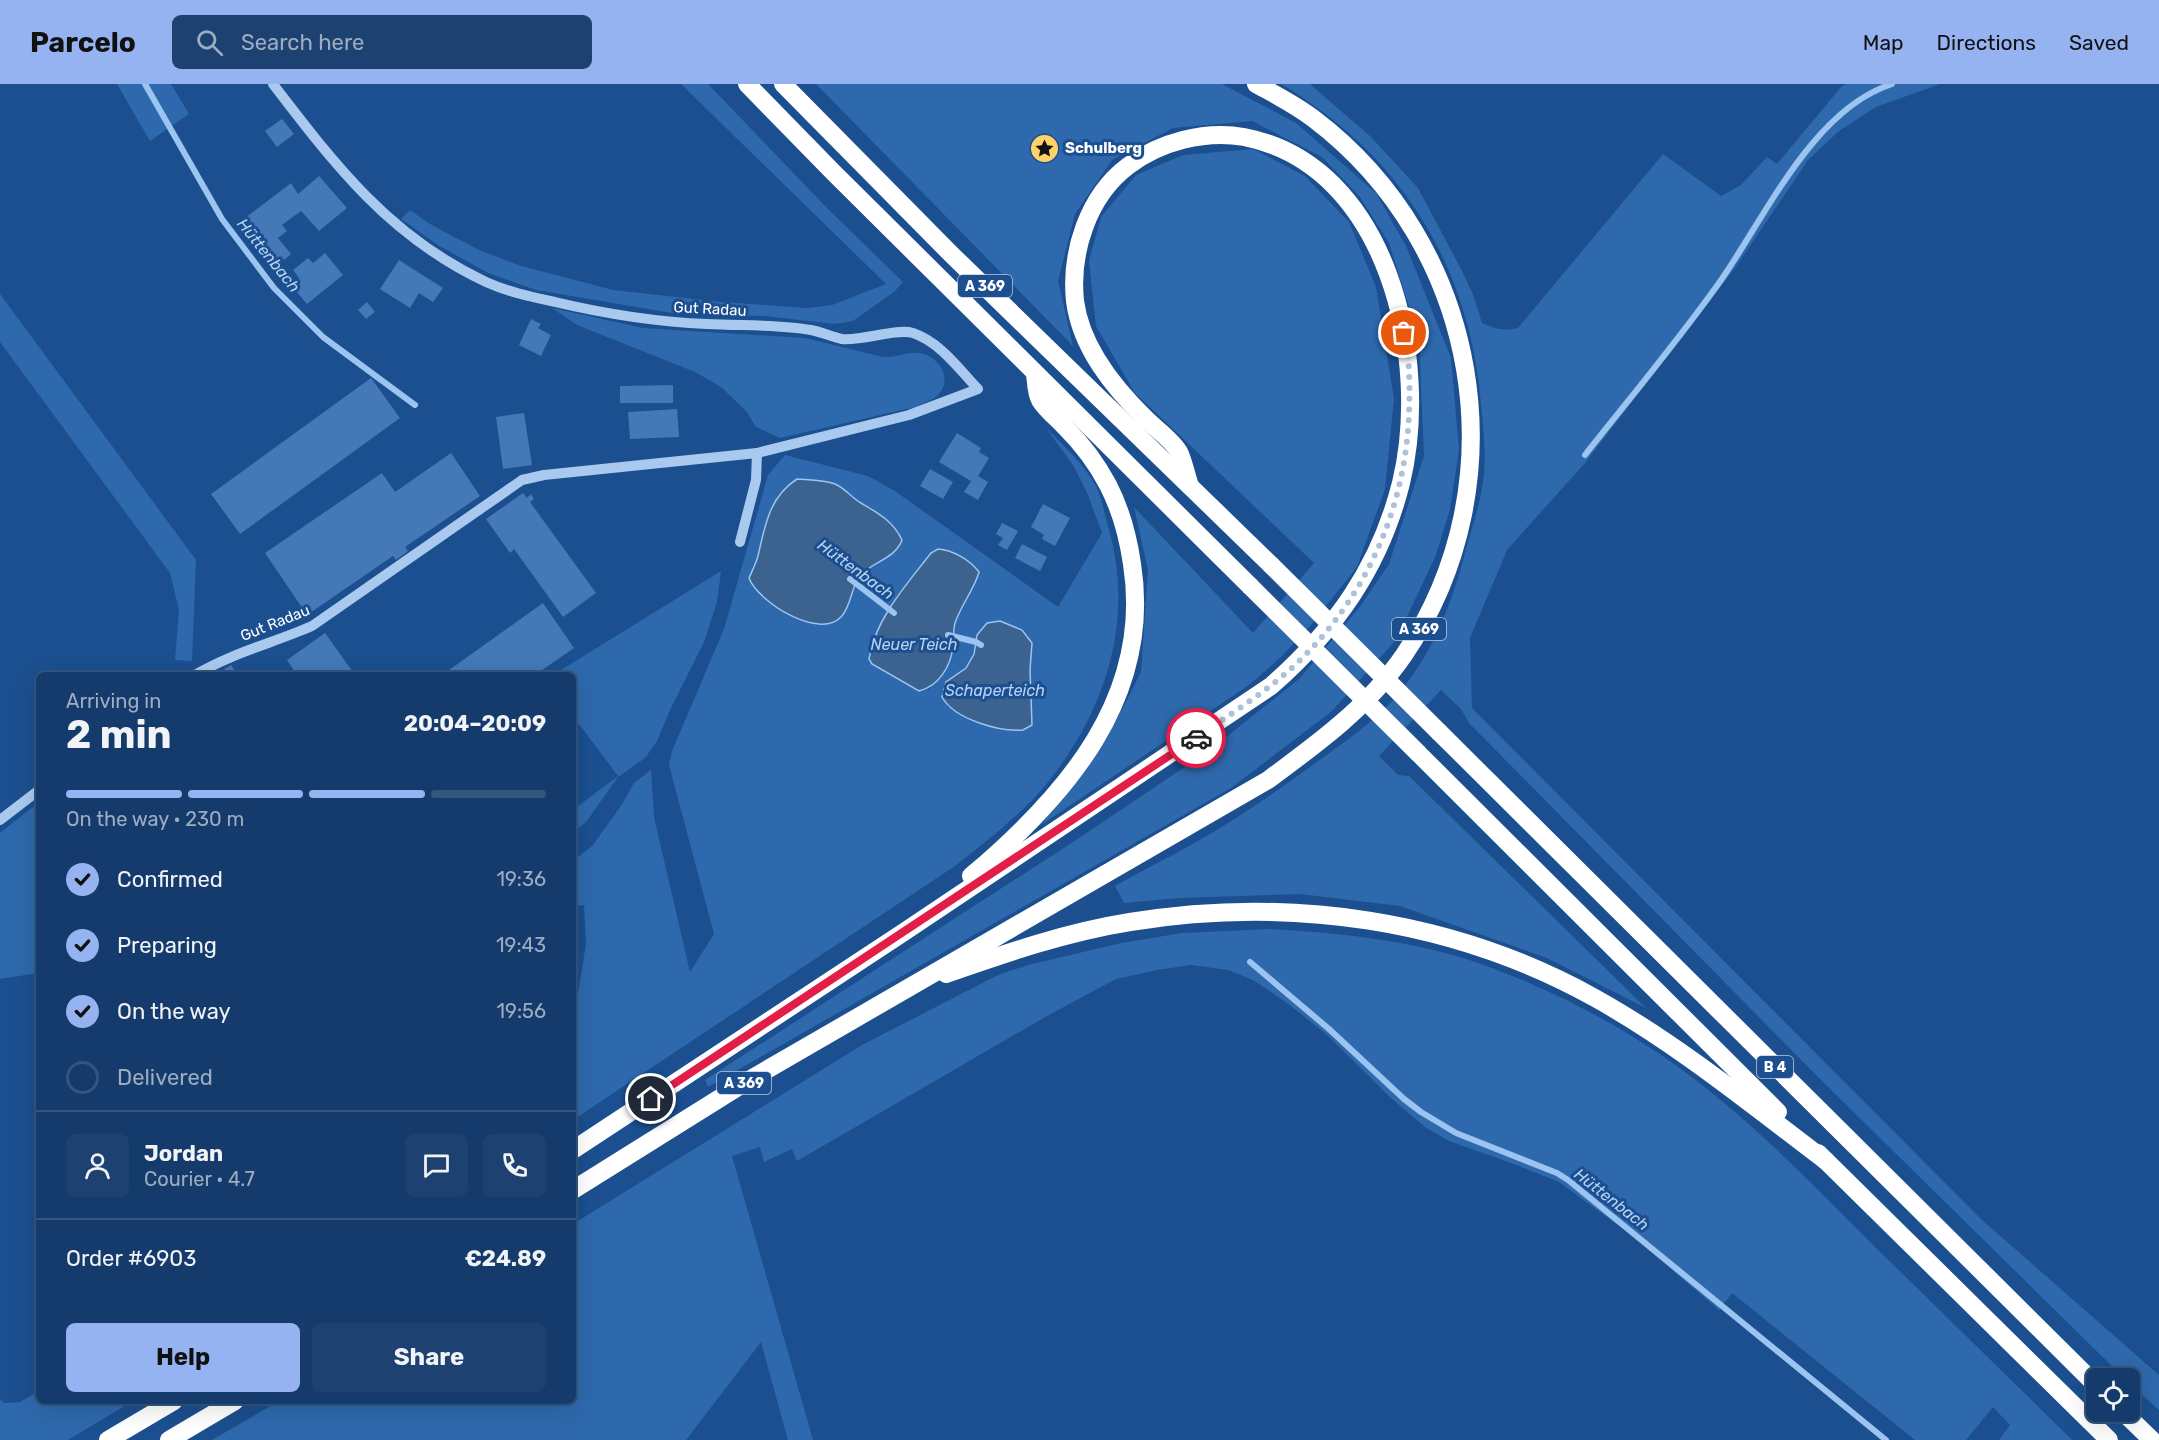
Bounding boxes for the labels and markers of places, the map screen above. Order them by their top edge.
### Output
place icon: Schulberg [1028,132,1060,164]
place label: Schulberg [1065,139,1142,157]
pin [1378,307,1429,358]
pin [625,1073,676,1124]

